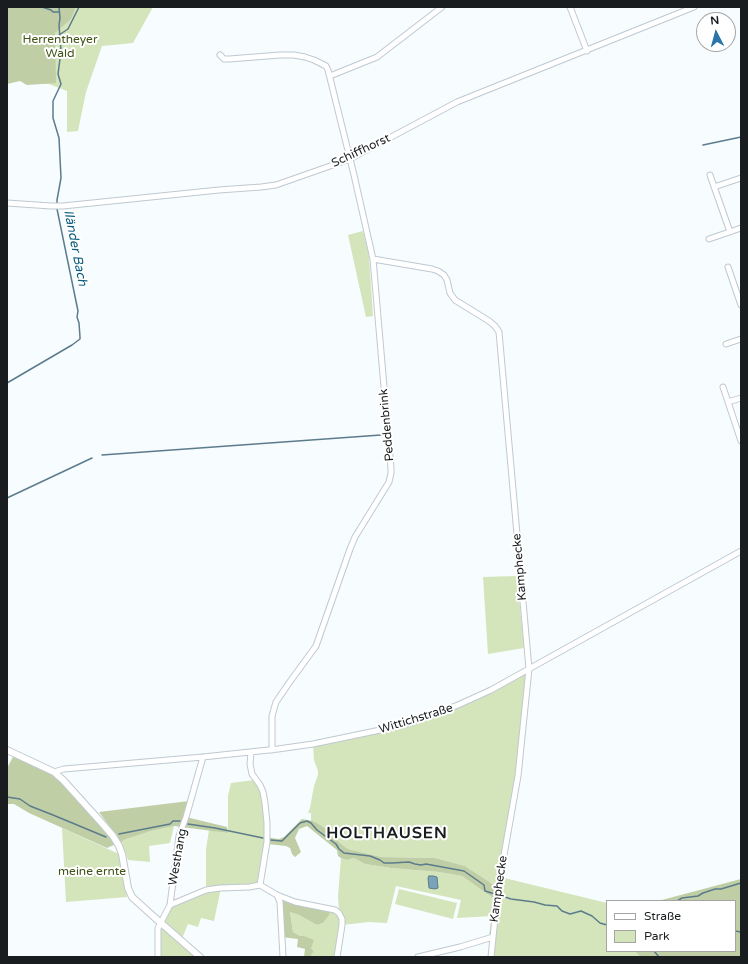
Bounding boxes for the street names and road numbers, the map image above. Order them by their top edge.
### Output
street label: Schiffhorst [329,131,393,171]
street label: Peddenbrink [377,388,397,462]
street label: Kamphecke [510,533,530,601]
street label: Wittichstraße [377,701,455,737]
street label: Westhang [166,827,190,887]
street label: Kamphecke [487,855,511,923]

